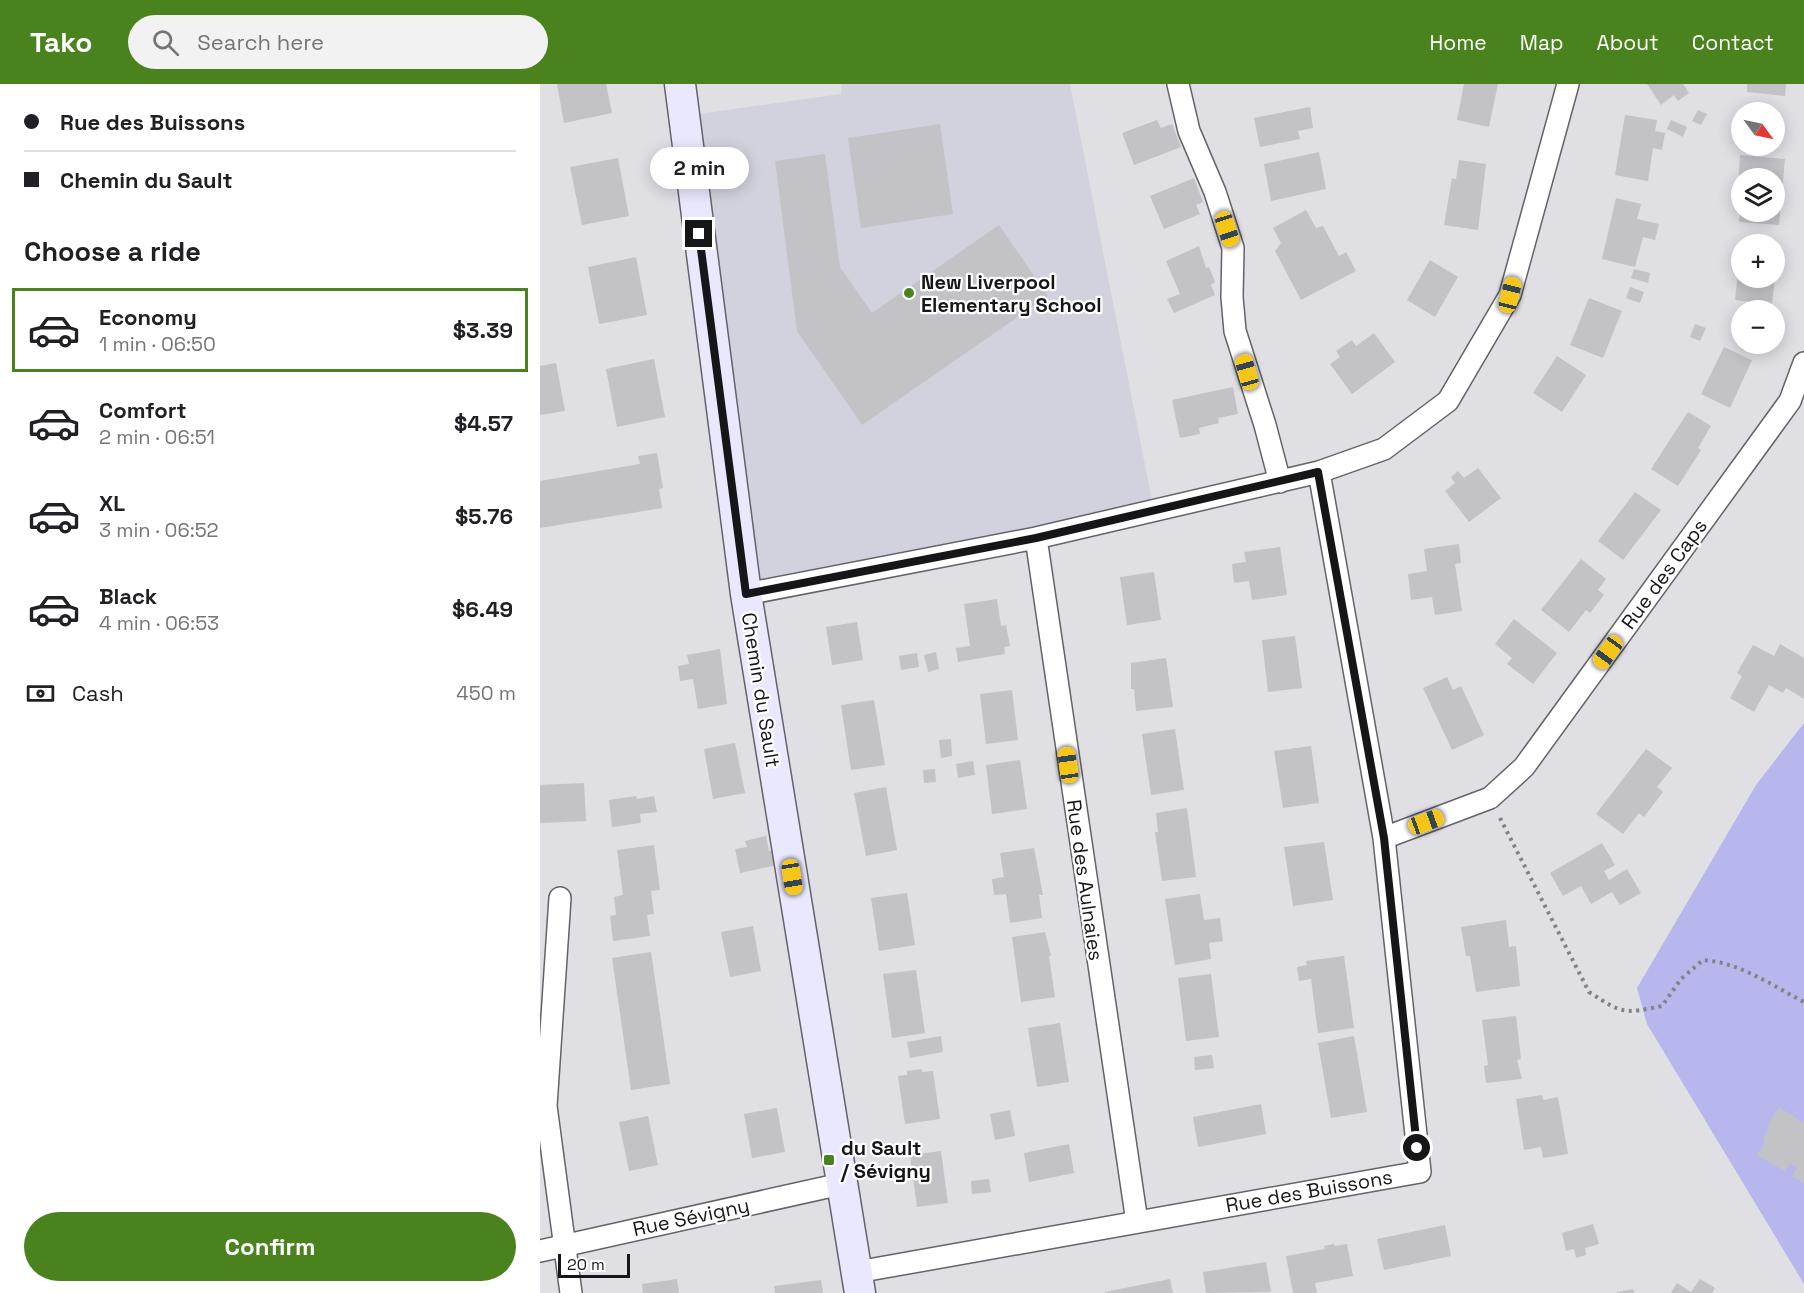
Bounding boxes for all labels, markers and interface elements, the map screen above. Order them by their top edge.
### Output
search box [128,15,548,69]
text: Tako [30,24,92,60]
icon: search [149,26,182,59]
text: Search here [197,28,324,56]
text: Home [1429,29,1487,56]
text: Map [1520,29,1564,56]
text: About [1597,29,1659,56]
text: Contact [1692,29,1774,56]
north arrow [1731,102,1785,156]
map controls [1731,102,1785,354]
text: Rue des Buissons [60,108,245,136]
callout: 2 min [650,147,748,189]
text: 2 min [674,155,725,181]
text: Chemin du Sault [60,166,233,194]
button: layers [1731,168,1785,222]
car [1213,209,1241,249]
route end [685,220,712,247]
text: Choose a ride [24,234,201,269]
button: + [1731,234,1785,288]
place label: New Liverpool Elementary School [921,269,1102,318]
car [1497,275,1523,315]
marker: New Liverpool Elementary School [902,286,916,300]
button: − [1731,300,1785,354]
icon: car [27,303,81,357]
text: Economy [99,303,197,331]
text: $3.39 [453,316,513,344]
text: 1 min · 06:50 [99,331,216,357]
car [1233,352,1261,392]
icon: car [27,396,81,450]
text: Comfort [99,396,187,424]
text: $4.57 [454,409,513,437]
text: 2 min · 06:51 [99,424,215,450]
icon: car [27,489,81,543]
text: XL [99,489,125,517]
text: $5.76 [455,502,513,530]
street label: Rue des Caps [1615,514,1713,634]
text: 3 min · 06:52 [99,517,219,543]
icon: car [27,582,81,636]
text: Black [99,582,157,610]
text: $6.49 [452,595,513,623]
text: 4 min · 06:53 [99,610,219,636]
street label: Chemin du Sault [736,611,786,769]
car [1590,632,1626,672]
icon: cash [24,677,57,710]
text: Cash [72,679,124,707]
text: 450 m [456,680,516,706]
car [1057,746,1079,784]
street label: Rue des Aulnaies [1061,798,1109,962]
car [1406,807,1446,837]
car [780,858,804,896]
route start [1403,1134,1430,1161]
place label: du Sault / Sévigny [840,1135,931,1184]
marker: du Sault / Sévigny [822,1153,836,1167]
street label: Rue des Buissons [1224,1164,1394,1218]
street label: Rue Sévigny [630,1192,752,1242]
button: Confirm [24,1212,516,1281]
scale bar [558,1251,630,1278]
text: 20 m [567,1254,605,1275]

